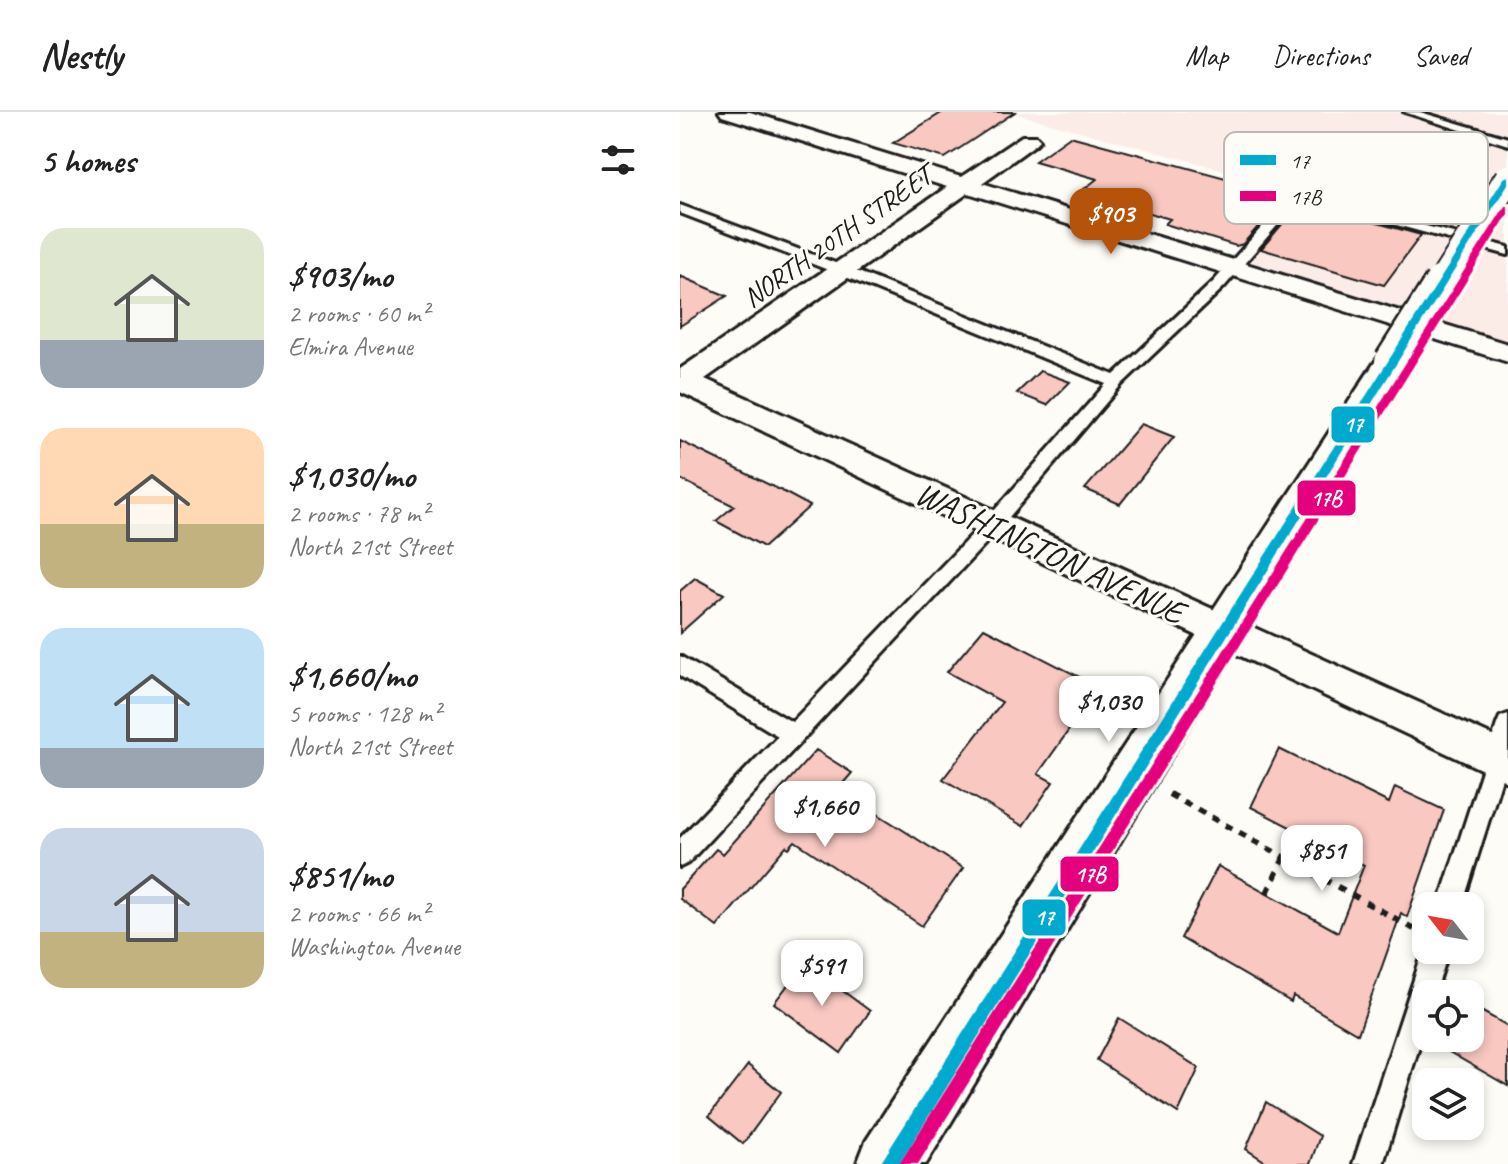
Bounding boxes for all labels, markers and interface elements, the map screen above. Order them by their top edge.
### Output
text: Nestly [40,32,122,79]
text: Map [1185,38,1228,73]
text: Directions [1272,38,1370,73]
text: Saved [1414,38,1468,73]
legend [1224,132,1488,224]
icon: filters [596,138,640,182]
text: 5 homes [40,139,135,182]
text: 17 [1290,147,1311,175]
street label: NORTH 20TH STREET [736,154,945,315]
text: 17B [1290,183,1323,211]
pin: $903 [1064,188,1158,256]
text: $903 [1088,197,1134,230]
text: $903/mo [288,254,392,297]
icon: home [104,260,200,356]
text: 2 rooms · 60 m² [288,297,429,330]
text: Elmira Avenue [288,330,413,363]
line badge: 17 [1330,405,1376,444]
text: 17 [1343,411,1365,439]
text: $1,030/mo [288,454,415,497]
icon: home [104,460,200,556]
street label: WASHINGTON AVENUE [909,471,1195,635]
line badge: 17B [1296,479,1357,517]
text: 17B [1310,485,1343,513]
text: 2 rooms · 78 m² [288,497,429,530]
text: North 21st Street [288,530,452,563]
text: $1,660/mo [288,654,416,697]
icon: home [104,660,200,756]
pin: $1,030 [1044,676,1174,744]
text: $1,030 [1077,685,1141,718]
text: 5 rooms · 128 m² [288,697,440,730]
text: North 21st Street [288,730,452,763]
pin: $1,660 [760,781,890,849]
text: $1,660 [793,790,857,823]
pin: $851 [1275,825,1369,893]
text: $851 [1299,834,1345,867]
text: $851/mo [288,854,392,897]
line badge: 17B [1059,855,1120,893]
icon: home [104,860,200,956]
text: 17B [1074,861,1107,889]
north arrow [1412,892,1484,964]
map controls [1412,892,1484,1140]
text: 2 rooms · 66 m² [288,897,429,930]
line badge: 17 [1021,898,1067,937]
text: 17 [1034,904,1056,932]
text: Washington Avenue [288,930,460,963]
pin: $591 [775,940,869,1008]
text: $591 [799,949,845,982]
button: locate [1412,980,1484,1052]
button: layers [1412,1068,1484,1140]

